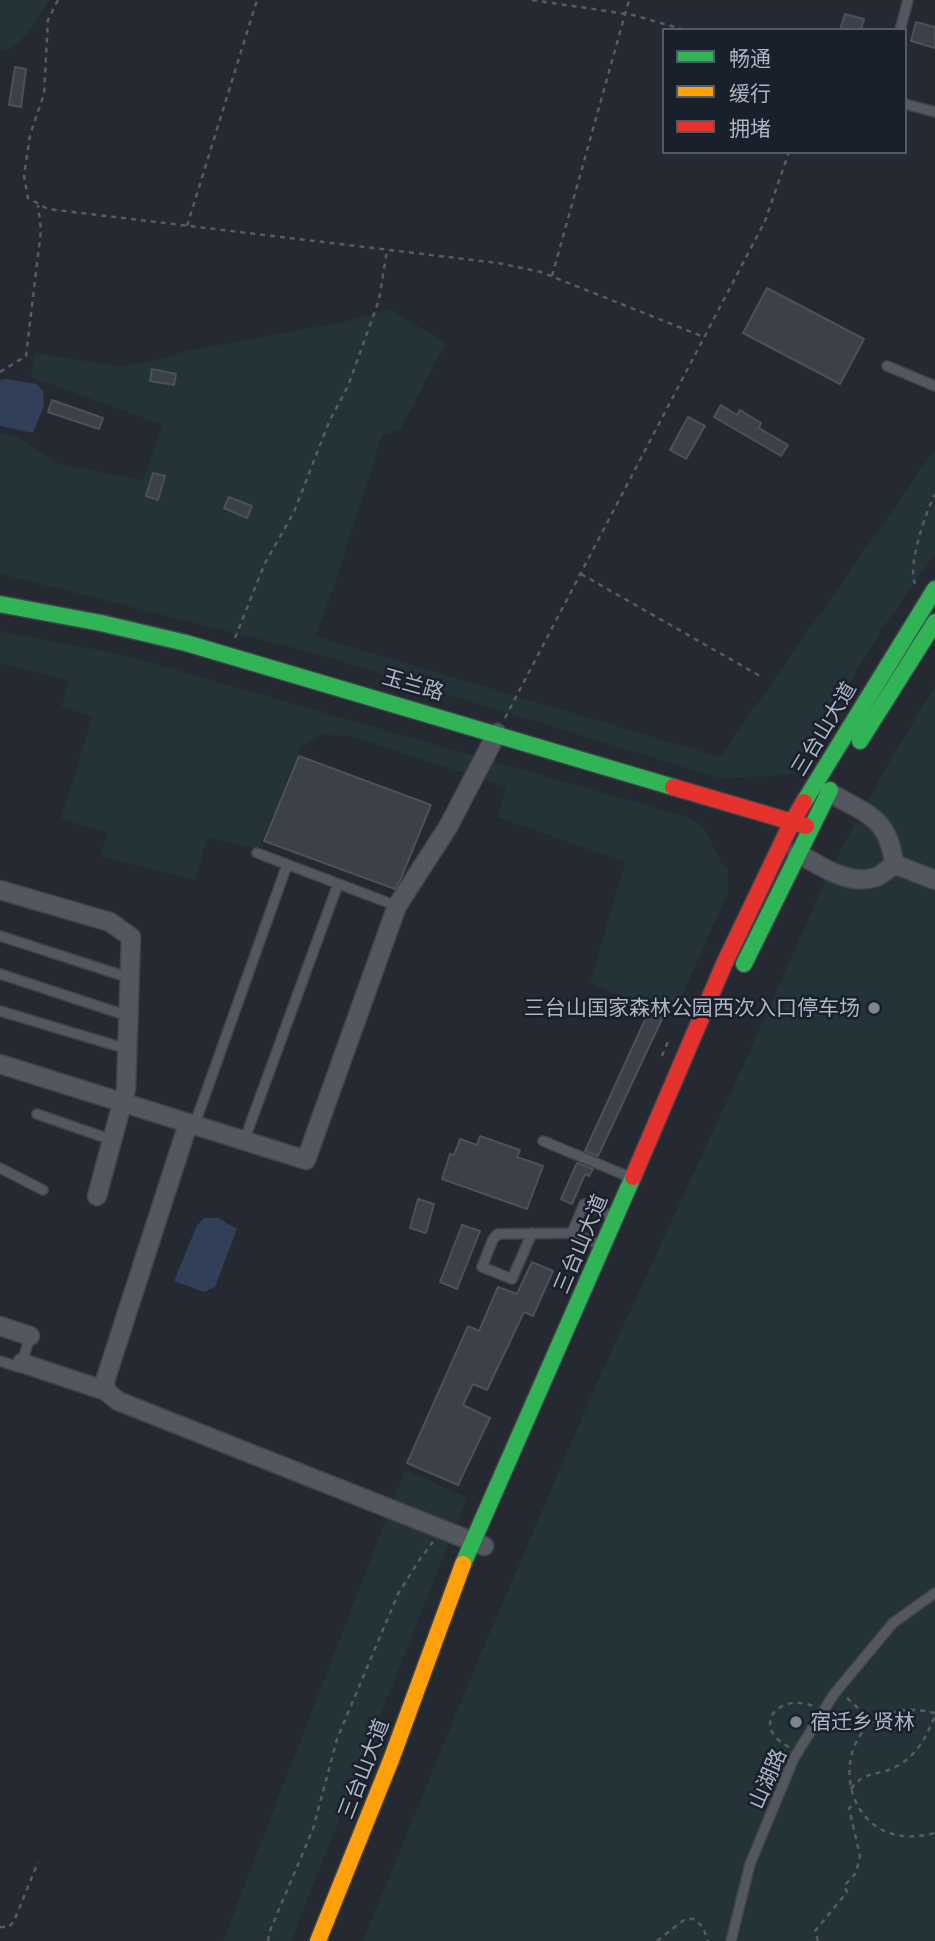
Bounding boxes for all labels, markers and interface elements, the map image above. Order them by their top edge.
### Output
legend [662,28,907,154]
text: 畅通 [729,46,771,70]
text: 缓行 [729,81,771,105]
text: 拥堵 [729,116,771,140]
street label: 玉兰路 [379,664,447,706]
street label: 三台山大道 [786,678,862,780]
place label: 三台山国家森林公园西次入口停车场 [524,995,860,1021]
marker: 三台山国家森林公园西次入口停车场 [866,1000,882,1016]
street label: 三台山大道 [549,1191,613,1297]
place label: 宿迁乡贤林 [810,1709,915,1735]
marker: 宿迁乡贤林 [788,1714,804,1730]
street label: 三台山大道 [333,1715,395,1823]
street label: 山湖路 [744,1745,792,1813]

